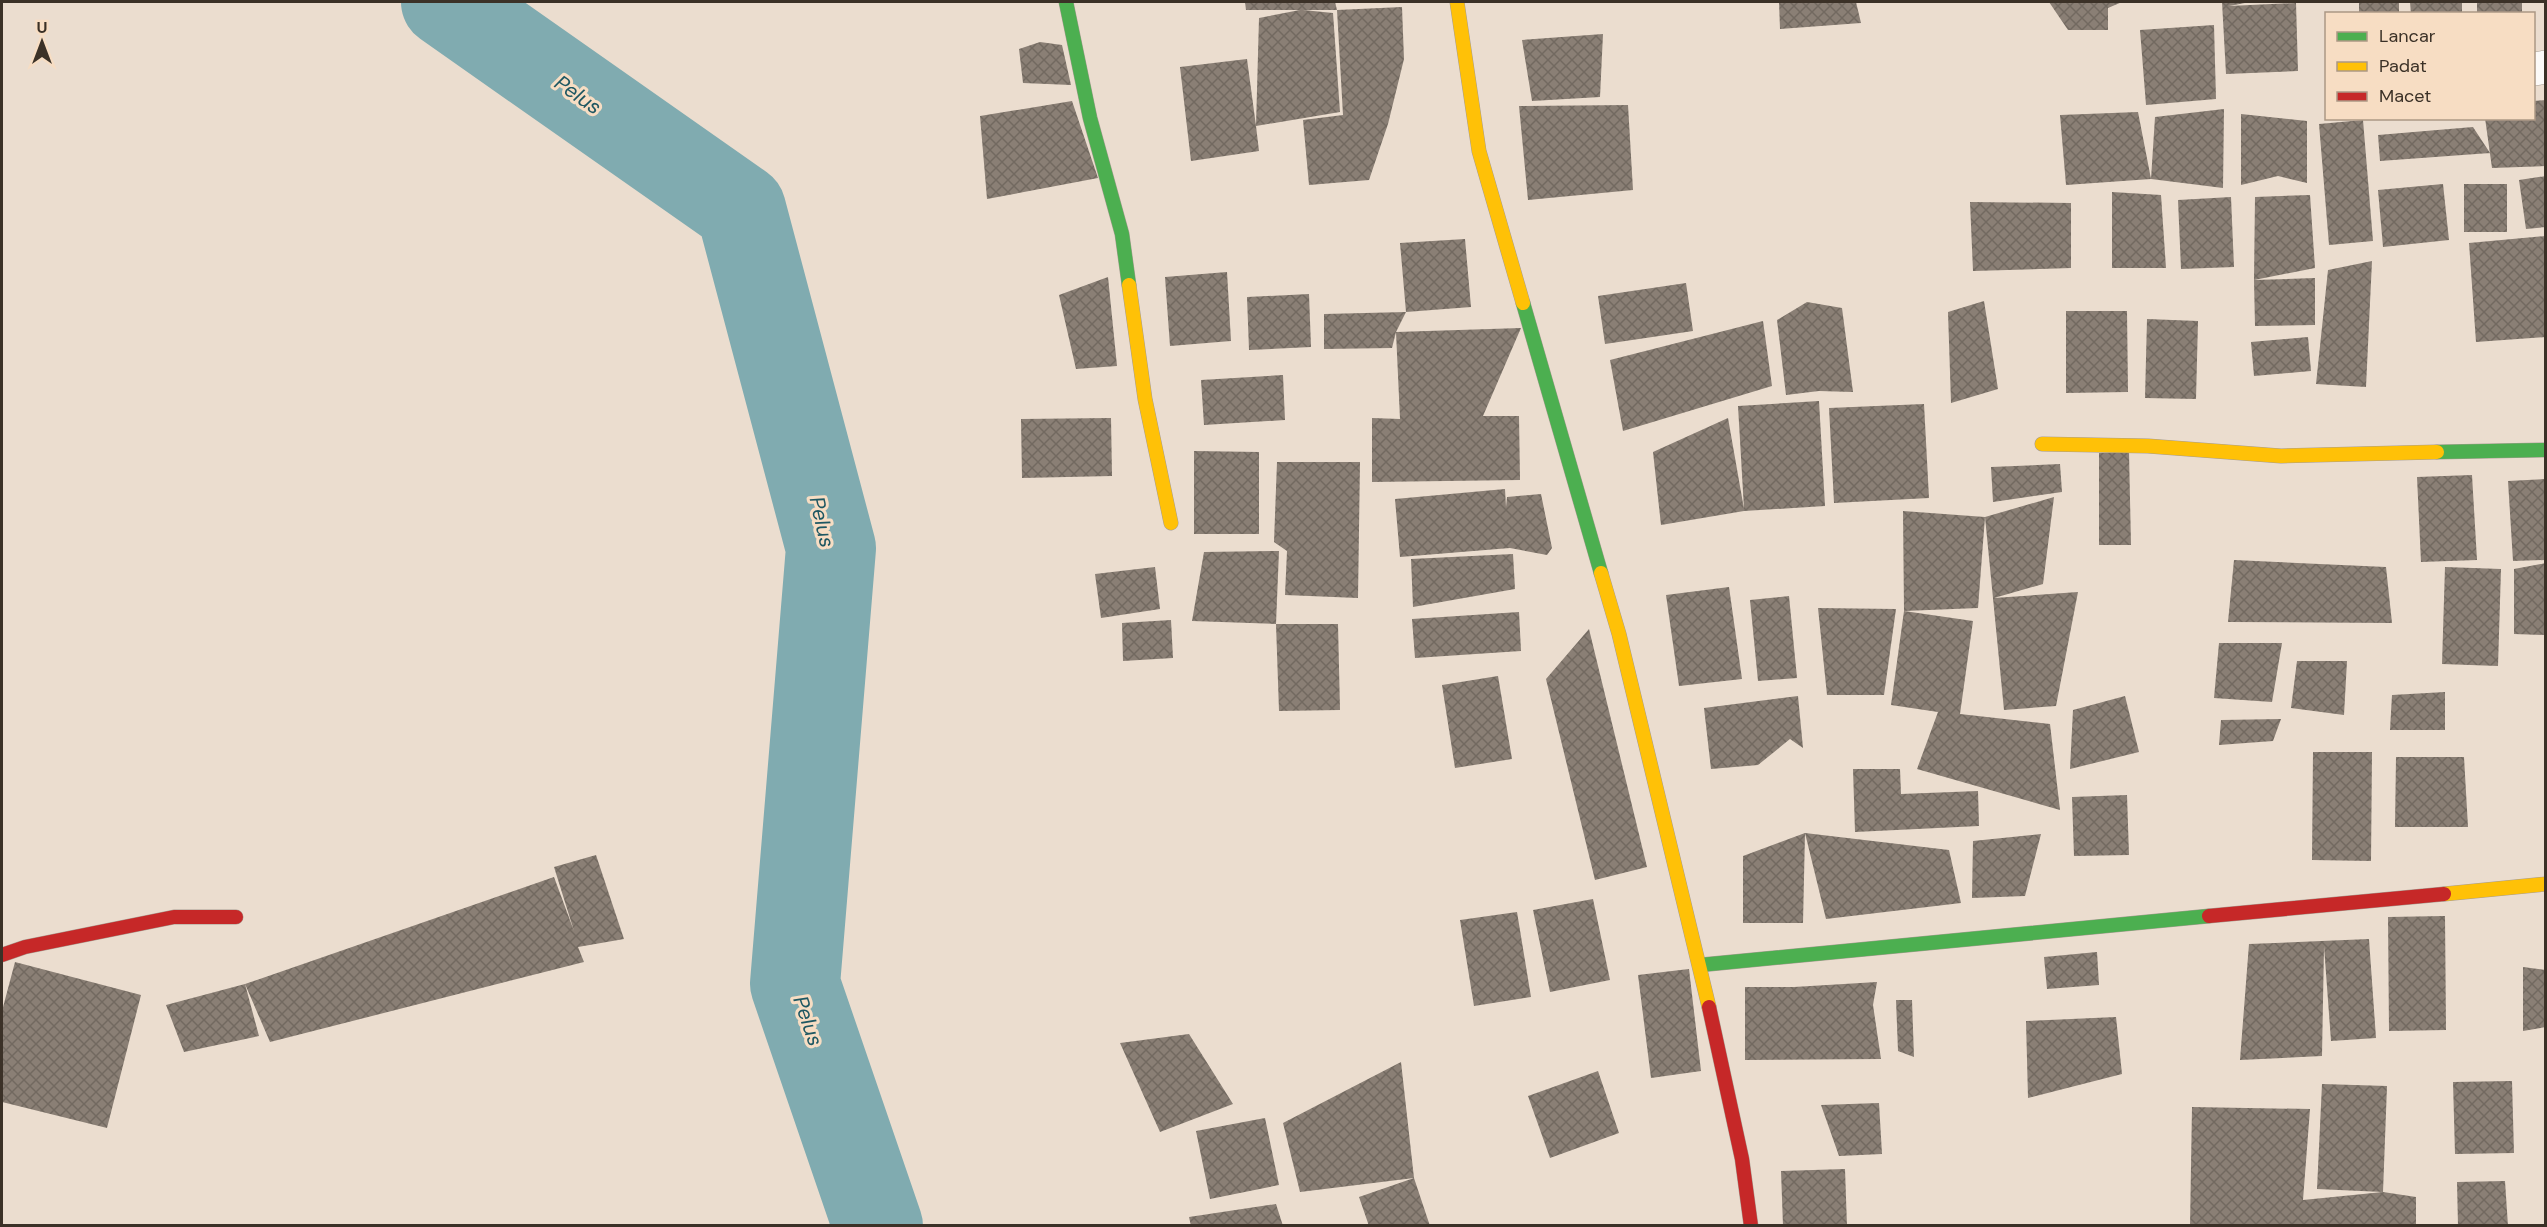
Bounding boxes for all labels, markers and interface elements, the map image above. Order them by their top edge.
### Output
north arrow [12,12,72,72]
legend [2325,12,2535,120]
text: U [37,17,47,38]
text: Lancar [2379,24,2436,48]
text: Padat [2379,54,2427,78]
water label: Pelus [549,69,607,121]
text: Macet [2379,84,2431,108]
water label: Pelus [803,494,841,550]
water label: Pelus [786,992,830,1050]

